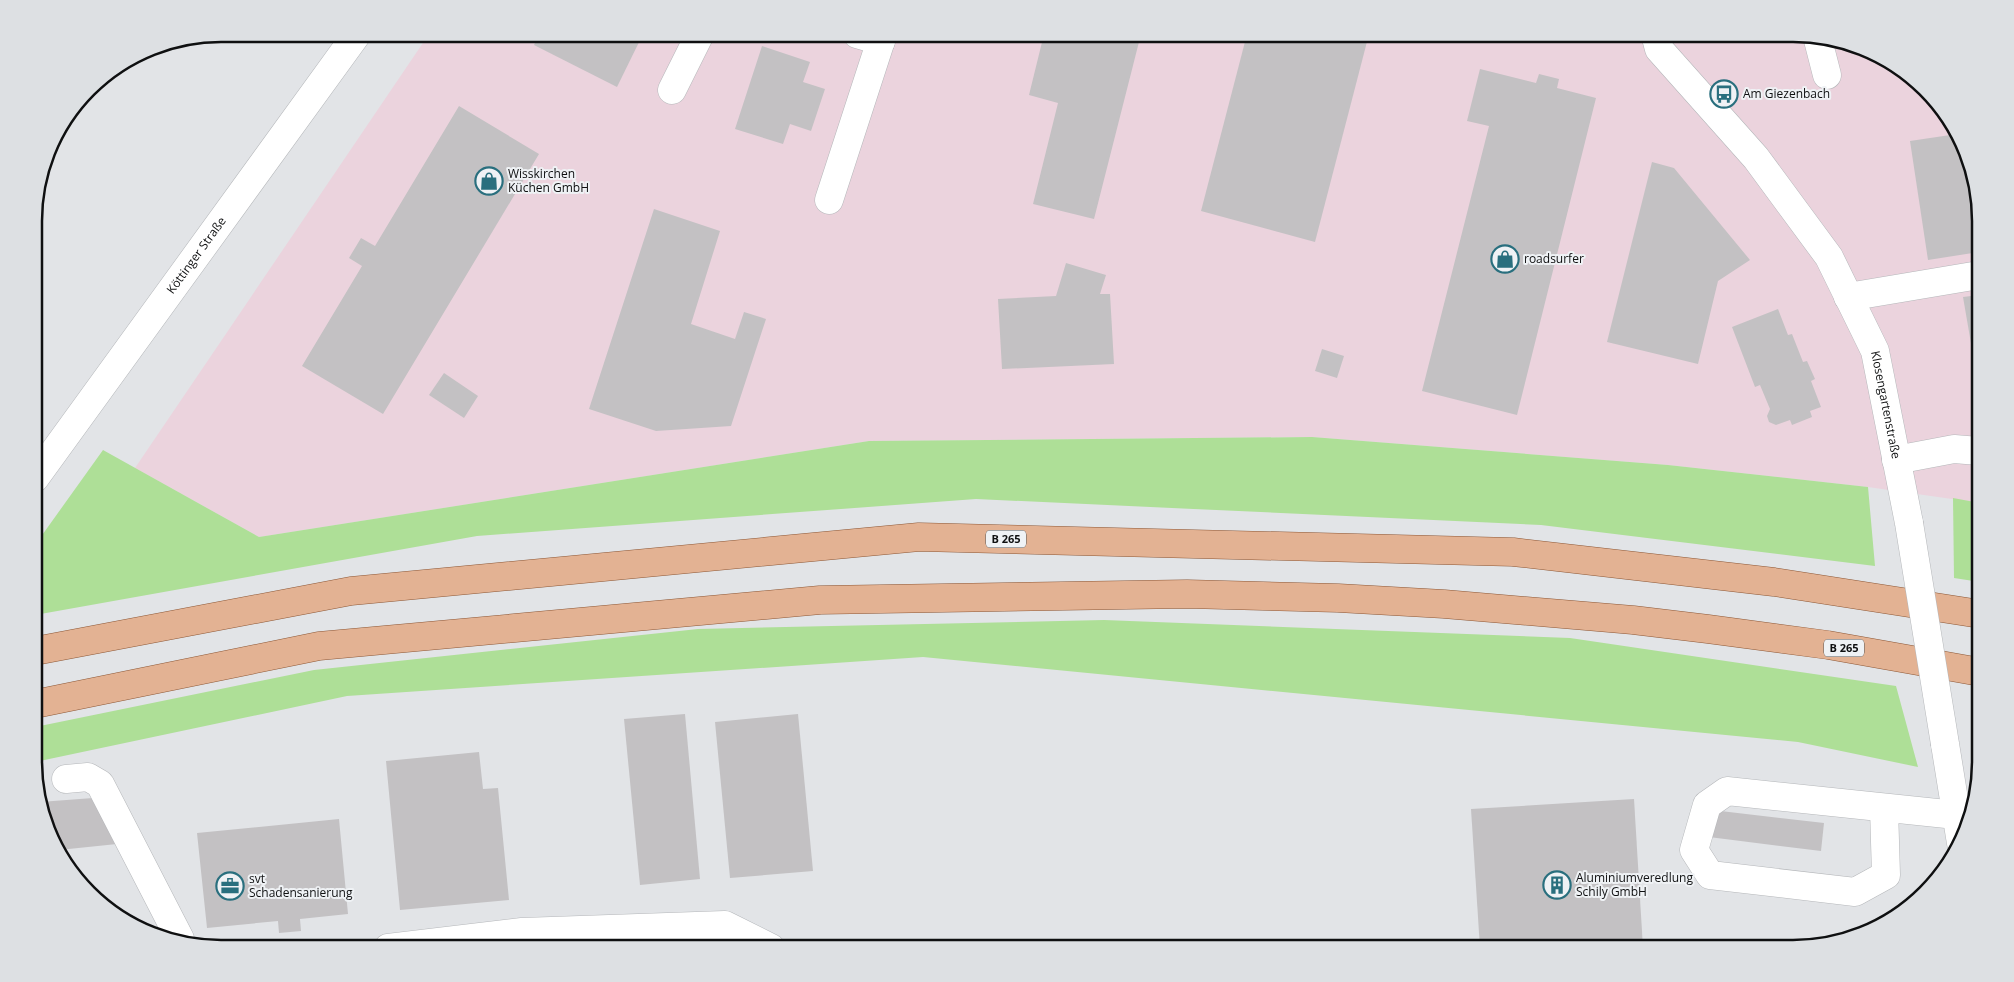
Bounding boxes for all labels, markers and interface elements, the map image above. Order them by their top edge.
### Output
bus stop icon: Am Giezenbach [1709,79,1739,109]
place label: Am Giezenbach [1743,85,1830,102]
place label: Wisskirchen Küchen GmbH [508,165,589,196]
shop icon: Wisskirchen Küchen GmbH [474,166,504,196]
street label: Köttinger Straße [162,213,230,297]
shop icon: roadsurfer [1490,244,1520,274]
place label: roadsurfer [1524,250,1584,267]
street label: Klosengartenstraße [1867,349,1905,460]
road number: B 265 [986,530,1026,548]
road number: B 265 [1824,640,1864,656]
place label: Aluminiumveredlung Schily GmbH [1576,869,1693,900]
place label: svt Schadensanierung [249,870,353,901]
building icon: Aluminiumveredlung Schily GmbH [1542,870,1572,900]
office icon: svt Schadensanierung [215,871,245,901]

